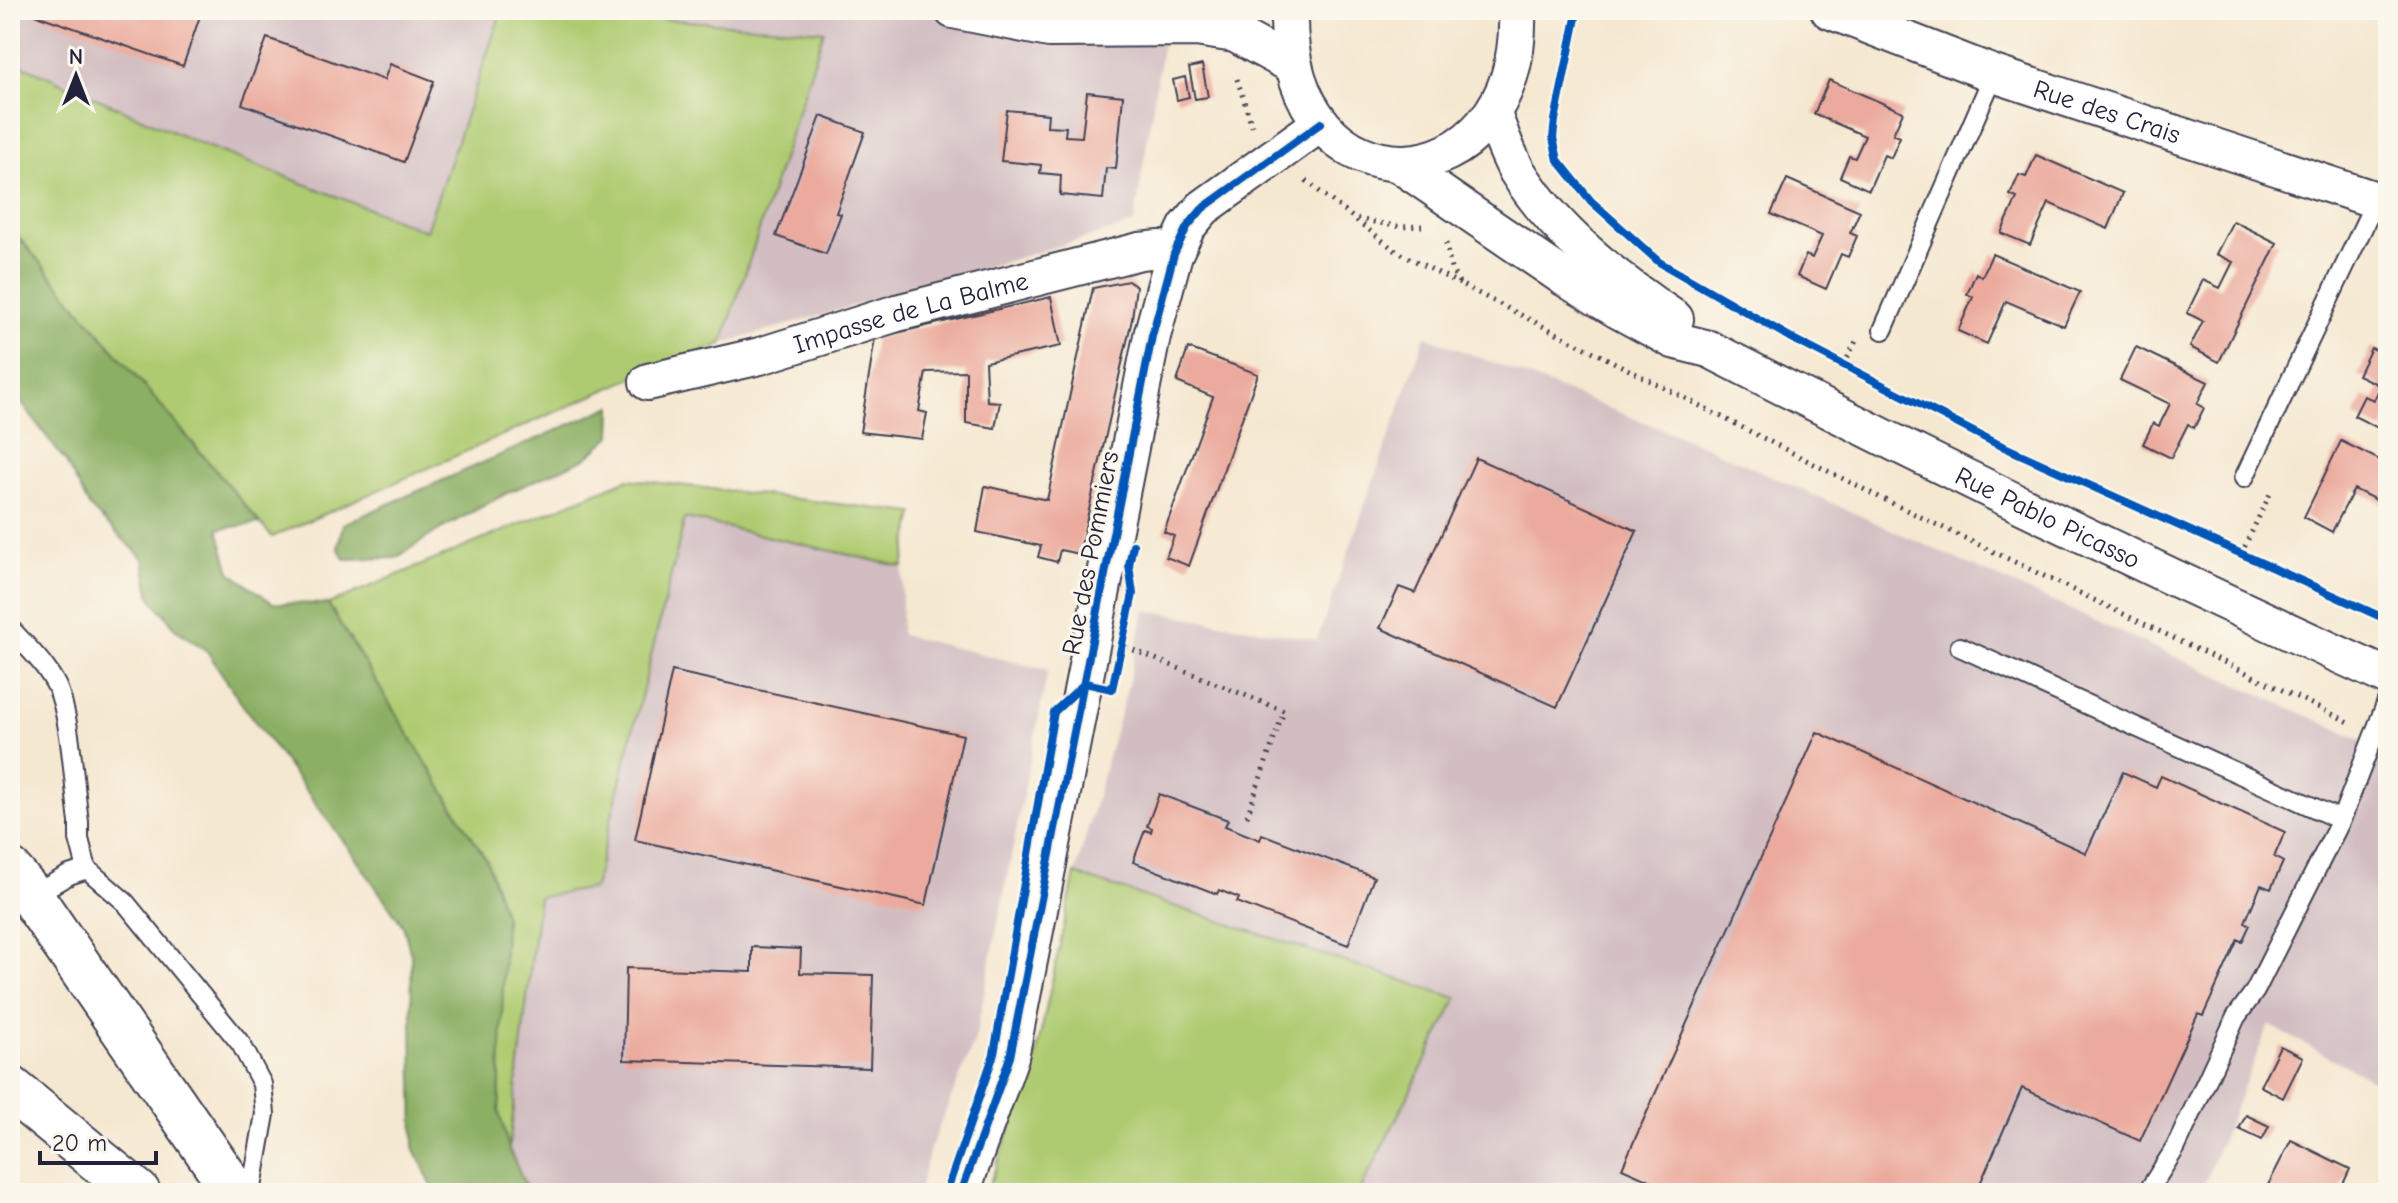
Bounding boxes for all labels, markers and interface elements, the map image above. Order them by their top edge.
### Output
north arrow [36,36,116,116]
text: N [69,44,83,70]
street label: Rue des Crais [2029,74,2184,150]
street label: Impasse de La Balme [790,266,1031,361]
street label: Rue des Pommiers [1056,449,1125,658]
street label: Rue Pablo Picasso [1950,461,2144,576]
scale bar [40,1115,156,1165]
text: 20 m [52,1129,107,1157]

